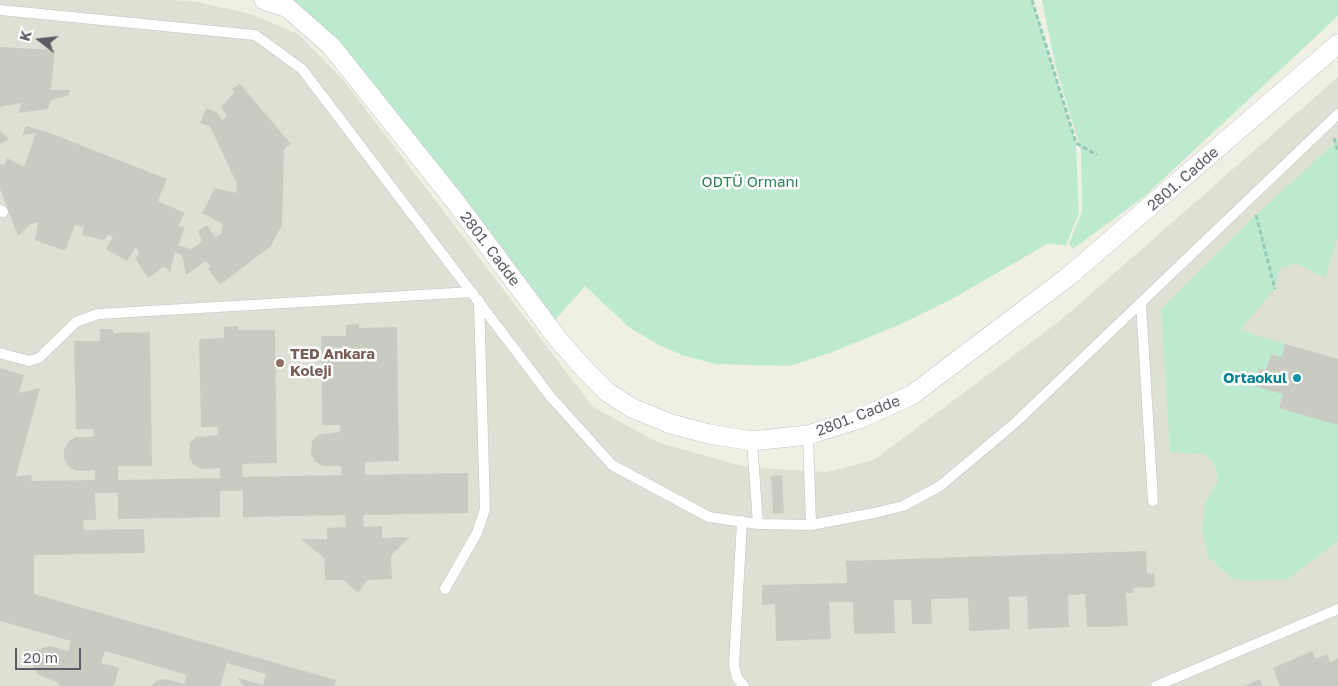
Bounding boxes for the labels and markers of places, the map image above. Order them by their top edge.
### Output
place label: TED Ankara Koleji [290,345,375,380]
marker: TED Ankara Koleji [274,357,286,369]
place label: Ortaokul [1223,369,1287,387]
marker: Ortaokul [1291,372,1303,384]

